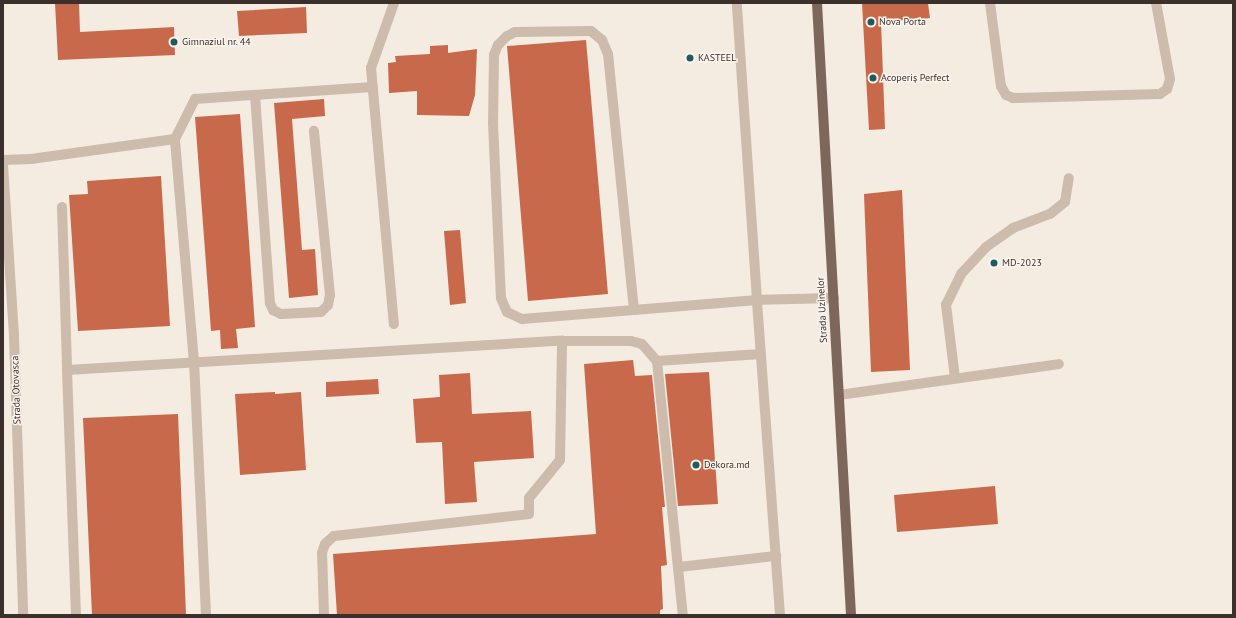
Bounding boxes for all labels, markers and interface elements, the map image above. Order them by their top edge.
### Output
place label: Nova Porta [879,16,926,28]
marker: Nova Porta [866,17,876,27]
place label: Gimnaziul nr. 44 [182,36,251,48]
marker: Gimnaziul nr. 44 [169,37,179,47]
place label: KASTEEL [698,52,736,64]
marker: KASTEEL [685,53,695,63]
place label: Acoperiș Perfect [881,72,949,84]
marker: Acoperiș Perfect [868,73,878,83]
place label: MD-2023 [1002,257,1042,269]
marker: MD-2023 [989,258,999,268]
street label: Strada Uzinelor [814,277,830,343]
street label: Strada Otovasca [9,355,23,425]
place label: Dekora.md [704,459,750,471]
marker: Dekora.md [691,460,701,470]

